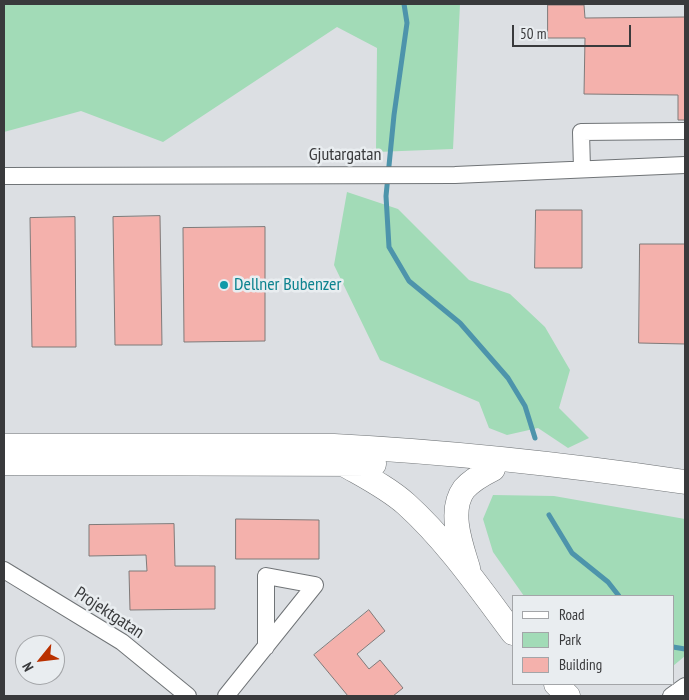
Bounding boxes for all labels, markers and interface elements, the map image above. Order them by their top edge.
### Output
scale bar [514,15,633,47]
text: 50 m [520,24,546,43]
street label: Gjutargatan [309,144,381,166]
place label: Dellner Bubenzer [234,274,341,296]
marker: Dellner Bubenzer [218,279,230,291]
street label: Projektgatan [70,583,148,643]
legend [512,595,674,685]
text: Road [559,605,585,624]
text: Park [559,630,581,649]
north arrow [15,635,65,685]
text: Building [559,655,602,674]
text: N [18,659,37,674]

